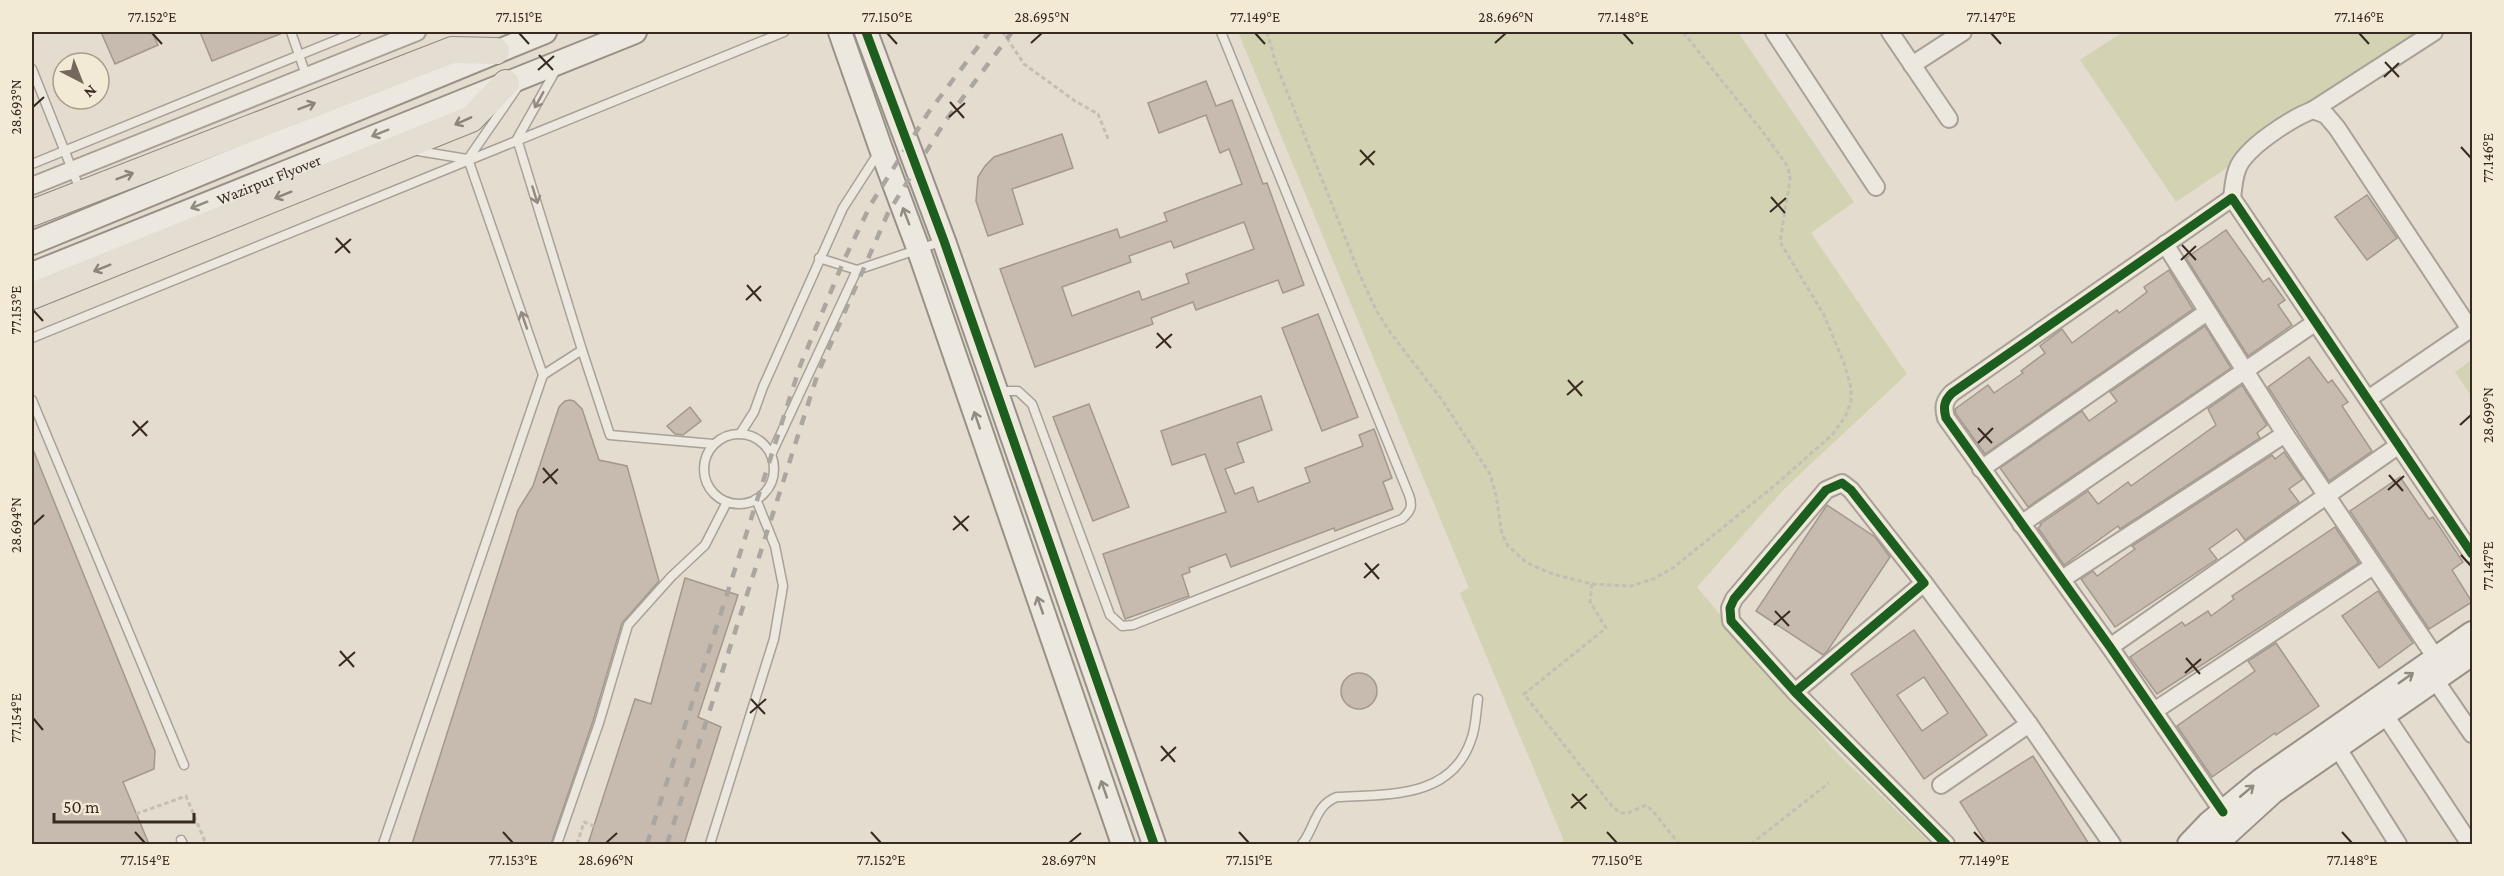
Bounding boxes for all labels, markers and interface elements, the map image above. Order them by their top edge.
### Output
text: 77.152°E [128,9,176,25]
text: 77.151°E [496,9,542,25]
text: 77.150°E [862,9,912,25]
text: 28.695°N [1014,9,1070,25]
text: 77.149°E [1230,9,1280,25]
text: 28.696°N [1478,9,1534,25]
text: 77.148°E [1598,9,1648,25]
text: 77.147°E [1966,9,2016,25]
text: 77.146°E [2334,9,2384,25]
north arrow [51,51,111,111]
text: 28.693°N [8,79,24,135]
text: N [81,82,100,102]
one-way arrow [533,91,545,108]
one-way arrow [297,100,316,111]
one-way arrow [455,116,473,128]
one-way arrow [371,128,390,139]
text: 77.146°E [2480,133,2496,183]
street label: Wazirpur Flyover [214,150,324,208]
one-way arrow [115,170,134,181]
one-way arrow [530,185,541,204]
one-way arrow [274,190,292,201]
one-way arrow [190,200,209,211]
one-way arrow [900,208,911,226]
one-way arrow [93,263,112,274]
text: 77.153°E [8,286,24,334]
one-way arrow [518,311,529,330]
text: 28.699°N [2480,387,2496,443]
one-way arrow [971,411,982,430]
text: 28.694°N [8,497,24,553]
text: 77.147°E [2480,541,2496,591]
one-way arrow [1034,596,1045,615]
one-way arrow [2398,672,2414,684]
text: 77.154°E [8,693,24,743]
one-way arrow [1097,780,1108,799]
one-way arrow [2239,785,2255,798]
scale bar [54,786,194,824]
text: 50 m [63,797,100,817]
text: 77.154°E [120,852,170,868]
text: 77.153°E [489,852,537,868]
text: 28.696°N [578,852,634,868]
text: 77.152°E [857,852,905,868]
text: 28.697°N [1041,852,1097,868]
text: 77.151°E [1226,852,1272,868]
text: 77.150°E [1592,852,1642,868]
text: 77.149°E [1959,852,2009,868]
text: 77.148°E [2327,852,2377,868]

